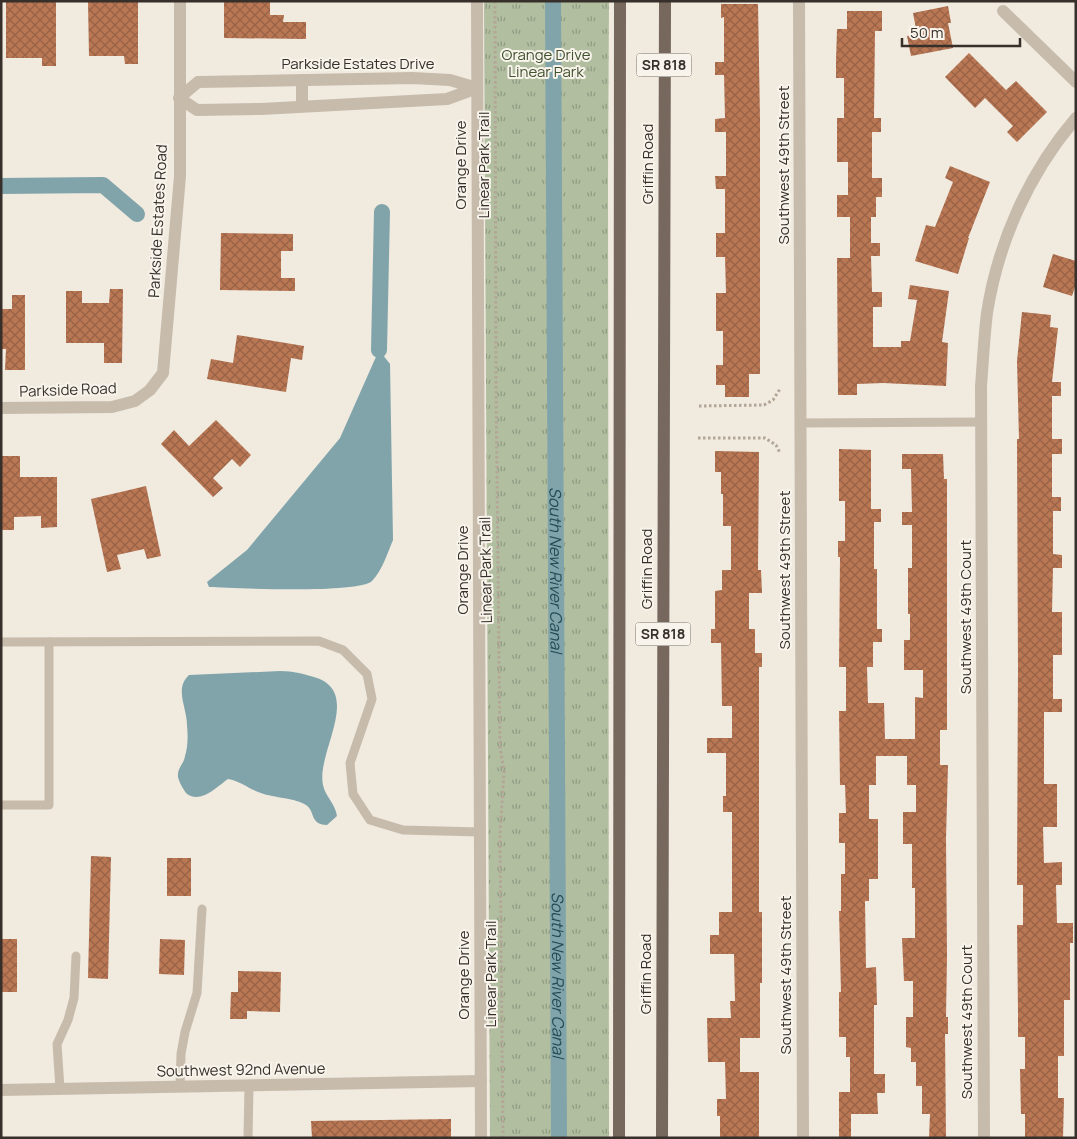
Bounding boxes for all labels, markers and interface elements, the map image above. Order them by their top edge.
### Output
scale bar [902,15,1020,47]
text: 50 m [910,22,944,43]
park label: Orange Drive Linear Park [502,44,591,82]
street label: Parkside Estates Drive [282,53,435,74]
road number: SR 818 [636,54,692,76]
street label: Southwest 49th Street [773,86,794,244]
street label: Linear Park Trail [473,112,494,218]
street label: Orange Drive [450,120,471,209]
street label: Griffin Road [637,124,658,204]
street label: Parkside Estates Road [143,144,172,298]
street label: Parkside Road [19,377,117,402]
water label: South New River Canal [545,487,567,655]
street label: Southwest 49th Street [774,491,795,649]
street label: Linear Park Trail [474,516,497,624]
street label: Orange Drive [452,525,473,614]
street label: Griffin Road [636,529,657,609]
street label: Southwest 49th Court [955,540,976,694]
road number: SR 818 [636,622,690,646]
water label: South New River Canal [547,892,570,1060]
street label: Southwest 49th Street [775,896,796,1054]
street label: Linear Park Trail [480,921,501,1027]
street label: Orange Drive [453,930,474,1019]
street label: Griffin Road [635,934,656,1014]
street label: Southwest 49th Court [956,945,977,1099]
street label: Southwest 92nd Avenue [156,1058,326,1081]

